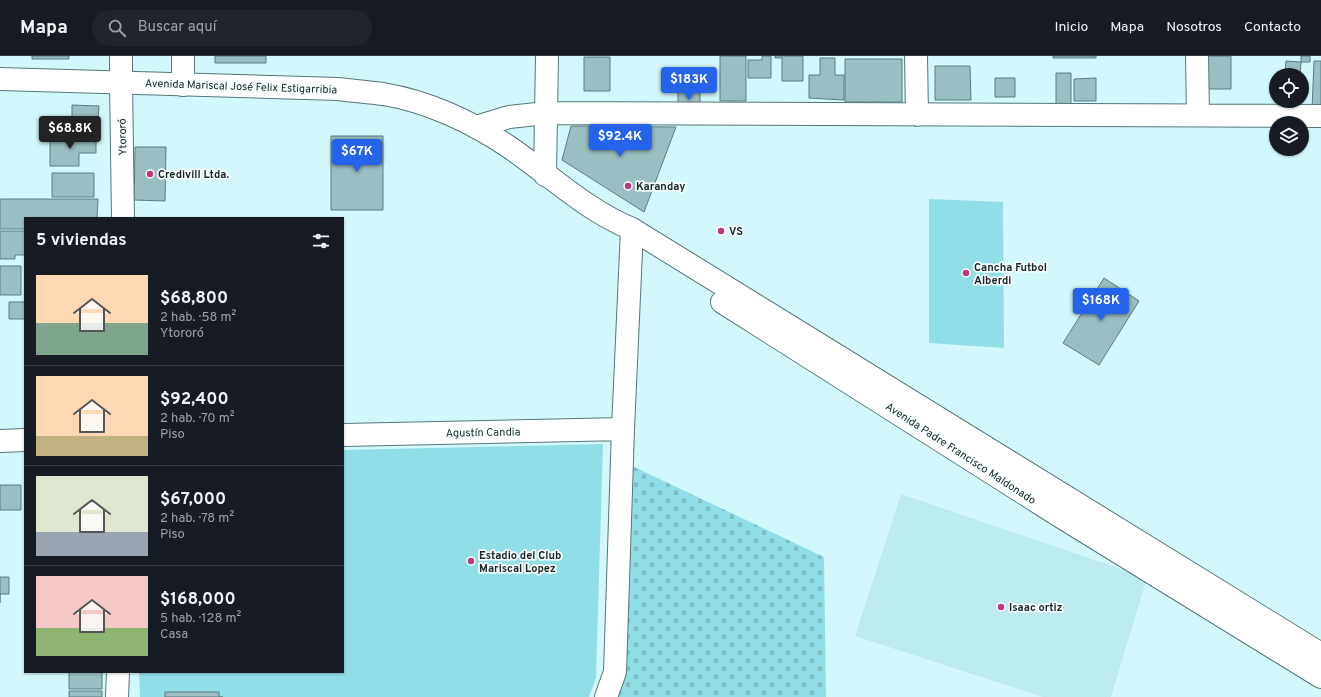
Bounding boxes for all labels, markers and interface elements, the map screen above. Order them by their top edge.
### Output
search box [92,10,372,46]
text: Mapa [20,16,68,40]
icon: search [106,17,128,39]
text: Buscar aquí [138,18,217,37]
text: Inicio [1055,19,1088,36]
text: Mapa [1110,19,1144,36]
text: Nosotros [1166,19,1222,36]
text: Contacto [1244,19,1301,36]
pin: $183K [661,67,717,101]
map controls [1269,68,1309,156]
button: locate [1269,68,1309,108]
text: $183K [670,72,708,88]
street label: Avenida Mariscal José Felix Estigarribia [145,77,338,97]
pin: $68.8K [37,116,103,150]
button: layers [1269,116,1309,156]
street label: Ytororó [116,118,130,156]
text: $68.8K [48,121,92,137]
pin: $92.4K [587,124,653,158]
text: $92.4K [598,129,642,145]
pin: $67K [333,139,381,173]
text: $67K [341,144,373,160]
place label: Credivill Ltda. [158,168,229,182]
marker: Credivill Ltda. [145,169,155,179]
place label: Karanday [636,180,686,194]
marker: Karanday [623,181,633,191]
place label: VS [729,225,743,239]
marker: VS [716,226,726,236]
text: 5 viviendas [36,230,127,252]
icon: filters [310,230,332,252]
place label: Cancha Futbol Alberdi [974,261,1047,288]
marker: Cancha Futbol Alberdi [961,268,971,278]
text: $68,800 [160,288,228,310]
pin: $168K [1073,288,1129,322]
icon: home [68,291,116,339]
text: $168K [1082,293,1120,309]
text: 2 hab. · 58 m² [160,310,236,326]
text: Ytororó [160,326,204,342]
text: $92,400 [160,389,229,411]
icon: home [68,392,116,440]
street label: Avenida Padre Francisco Maldonado [883,400,1038,508]
text: 2 hab. · 70 m² [160,411,235,427]
street label: Agustín Candia [446,425,521,441]
text: Piso [160,427,185,443]
text: $67,000 [160,489,226,511]
icon: home [68,492,116,540]
text: 2 hab. · 78 m² [160,511,234,527]
text: Piso [160,527,185,543]
place label: Estadio del Club Mariscal Lopez [479,549,561,576]
marker: Estadio del Club Mariscal Lopez [466,556,476,566]
text: $168,000 [160,589,236,611]
icon: home [68,592,116,640]
place label: Isaac ortiz [1009,601,1063,615]
marker: Isaac ortiz [996,602,1006,612]
text: 5 hab. · 128 m² [160,611,241,627]
text: Casa [160,627,188,643]

